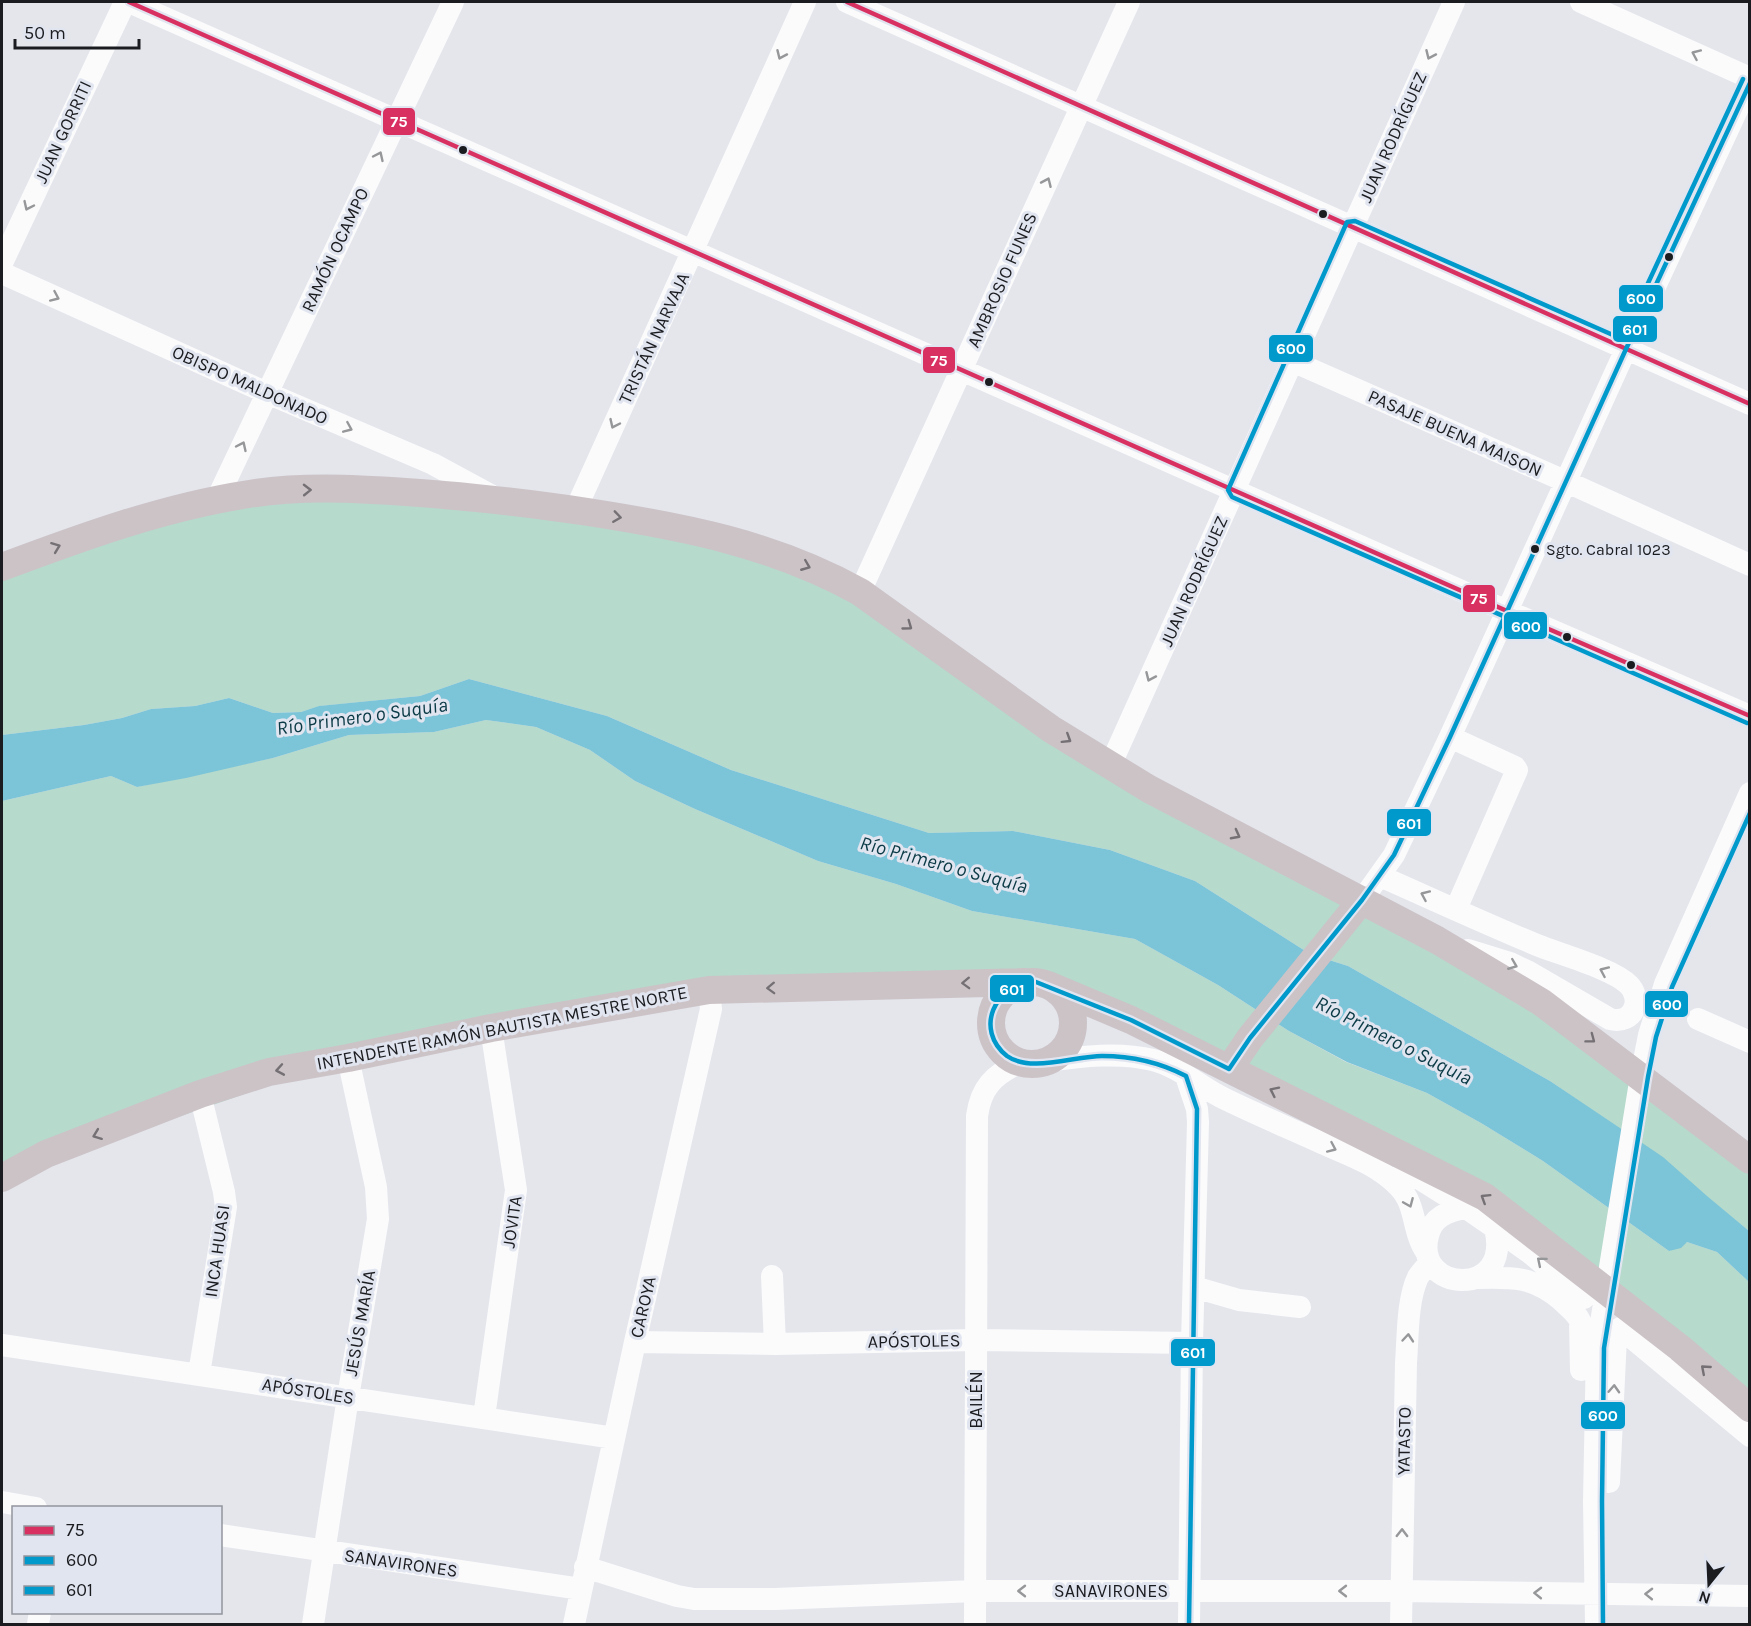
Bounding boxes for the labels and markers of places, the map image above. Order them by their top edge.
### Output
unlabelled marker [457,144,469,156]
unlabelled marker [1317,208,1329,220]
unlabelled marker [1663,251,1675,263]
unlabelled marker [983,376,995,388]
place label: Sgto. Cabral 1023 [1546,540,1671,559]
marker: Sgto. Cabral 1023 [1529,543,1541,555]
unlabelled marker [1561,631,1573,643]
unlabelled marker [1625,659,1637,671]

